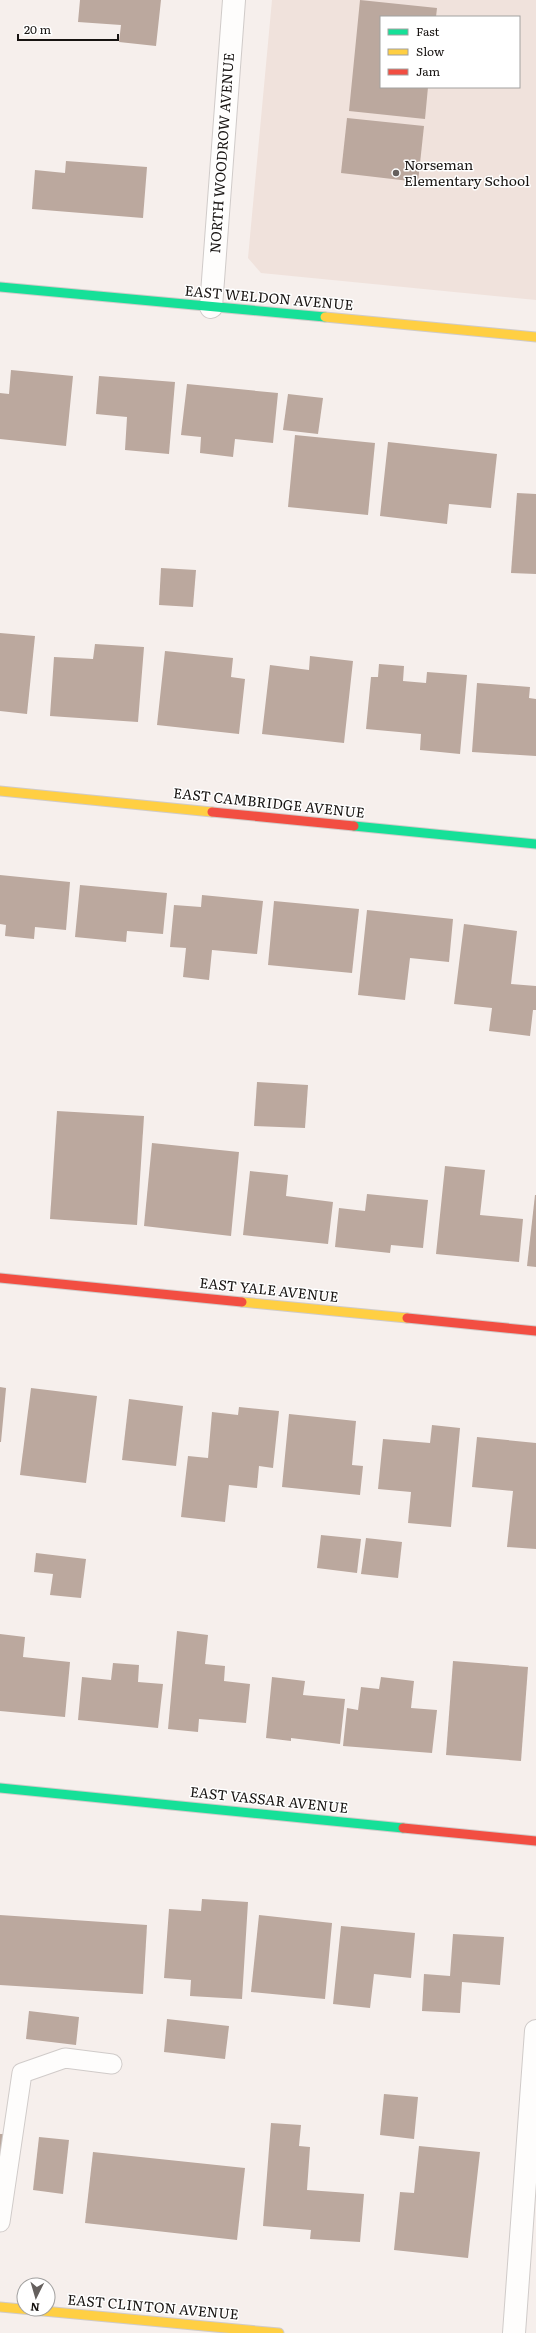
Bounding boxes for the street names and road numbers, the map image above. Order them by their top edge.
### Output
street label: NORTH WOODROW AVENUE [204,52,238,254]
street label: EAST WELDON AVENUE [184,280,354,314]
street label: EAST CAMBRIDGE AVENUE [172,782,366,822]
street label: EAST YALE AVENUE [199,1272,340,1306]
street label: EAST VASSAR AVENUE [189,1781,349,1817]
street label: EAST CLINTON AVENUE [67,2289,240,2323]

